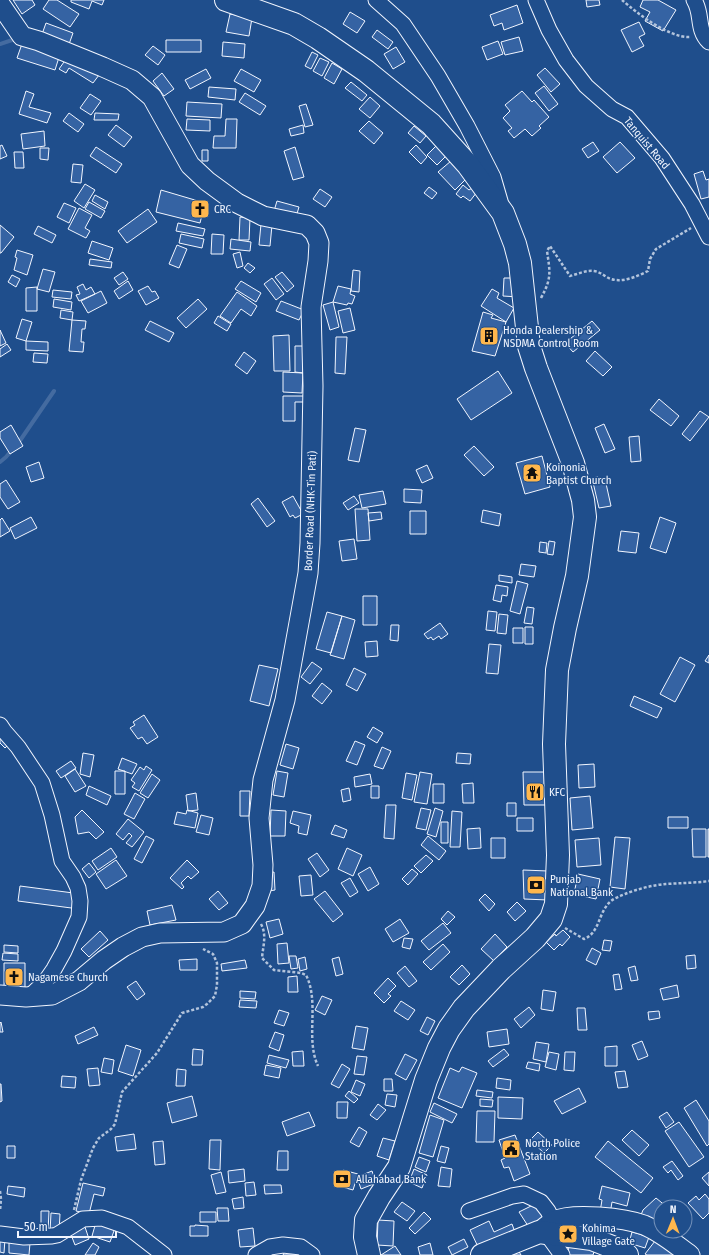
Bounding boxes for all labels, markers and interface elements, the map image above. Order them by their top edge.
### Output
street label: Tanquist Road [621,115,672,172]
church icon: CRC [189,198,211,220]
place label: CRC [214,203,231,216]
place label: Honda Dealership & NSDMA Control Room [503,324,599,350]
building icon: Honda Dealership & NSDMA Control Room [478,325,500,347]
street label: Border Road (NHK-Tin Pati) [302,451,319,571]
place label: Koinonia Baptist Church [546,461,612,487]
temple icon: Koinonia Baptist Church [521,462,543,484]
restaurant icon: KFC [524,781,546,803]
place label: KFC [549,786,565,799]
place label: Punjab National Bank [550,873,614,899]
bank icon: Punjab National Bank [525,874,547,896]
church icon: Nagamese Church [3,966,25,988]
place label: Nagamese Church [28,971,108,984]
place label: North Police Station [525,1137,580,1163]
public building icon: North Police Station [500,1138,522,1160]
bank icon: Allahabad Bank [331,1168,353,1190]
place label: Allahabad Bank [356,1173,427,1186]
north arrow [653,1199,693,1239]
text: N [670,1203,677,1216]
scale bar [18,1213,116,1239]
text: 50 m [24,1220,48,1234]
place label: Kohima Village Gate [582,1222,635,1248]
place icon: Kohima Village Gate [557,1223,579,1245]

